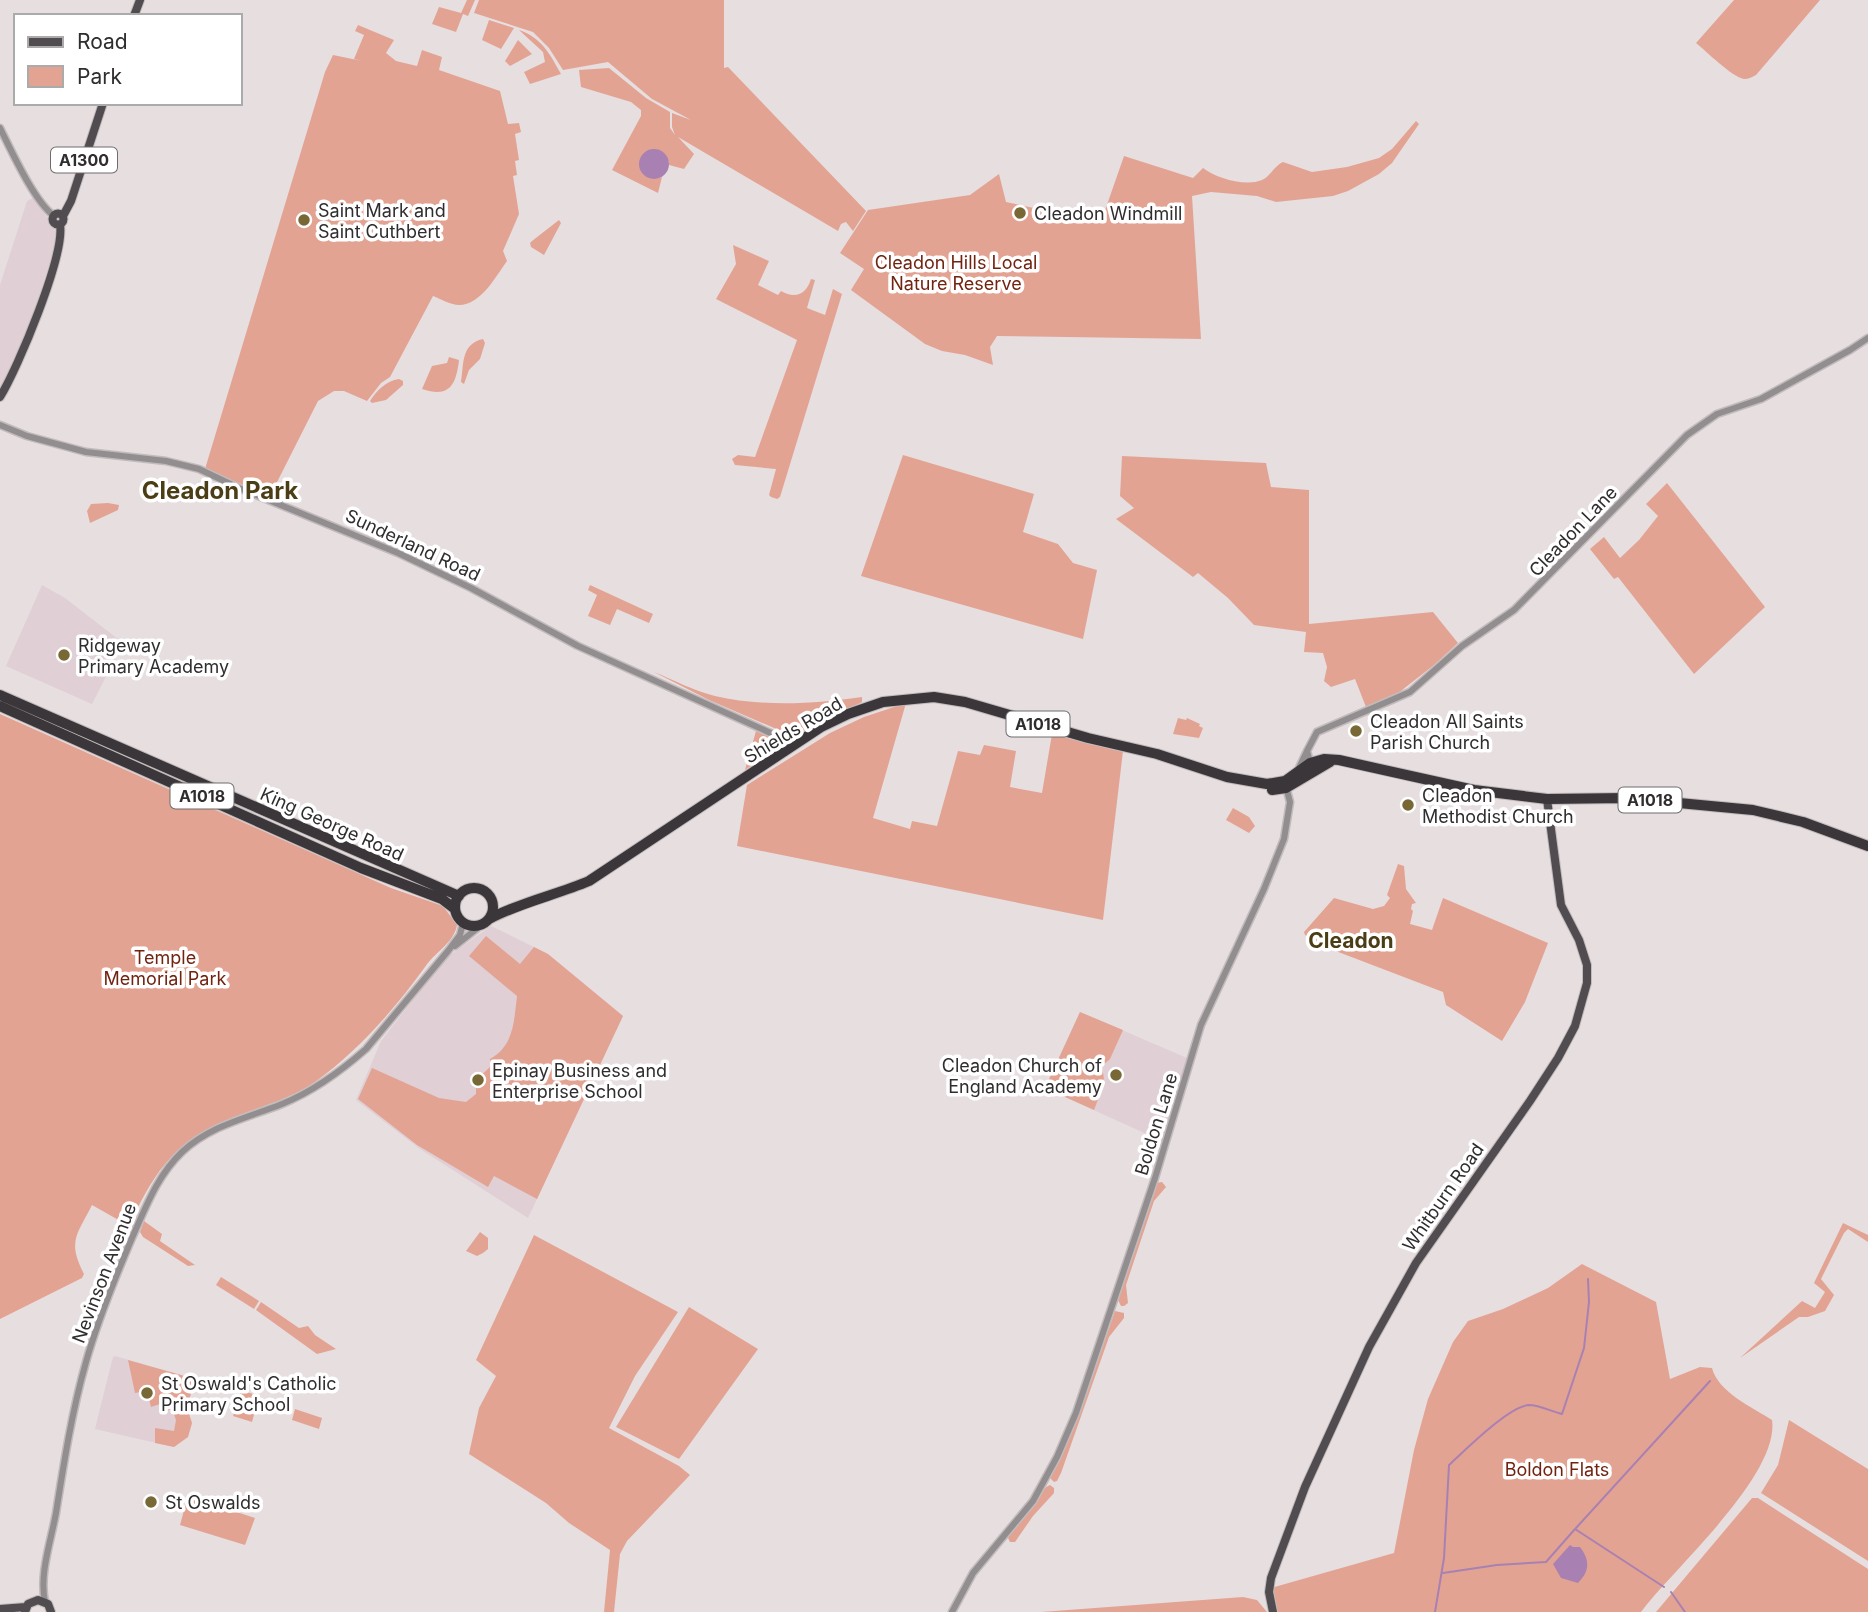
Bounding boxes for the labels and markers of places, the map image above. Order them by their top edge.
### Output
place label: Saint Mark and Saint Cuthbert [318,200,446,242]
place label: Cleadon Windmill [1034,203,1182,224]
marker: Cleadon Windmill [1012,205,1028,221]
marker: Saint Mark and Saint Cuthbert [296,212,312,228]
place label: Ridgeway Primary Academy [78,635,229,677]
marker: Ridgeway Primary Academy [56,647,72,663]
place label: Cleadon All Saints Parish Church [1370,711,1524,753]
marker: Cleadon All Saints Parish Church [1348,723,1364,739]
place label: Cleadon Methodist Church [1422,785,1574,827]
marker: Cleadon Methodist Church [1400,797,1416,813]
place label: Cleadon Church of England Academy [942,1055,1102,1097]
place label: Epinay Business and Enterprise School [492,1060,667,1102]
marker: Cleadon Church of England Academy [1108,1067,1124,1083]
marker: Epinay Business and Enterprise School [470,1072,486,1088]
place label: St Oswald's Catholic Primary School [161,1373,337,1415]
marker: St Oswald's Catholic Primary School [139,1385,155,1401]
place label: St Oswalds [165,1492,260,1513]
marker: St Oswalds [143,1494,159,1510]

